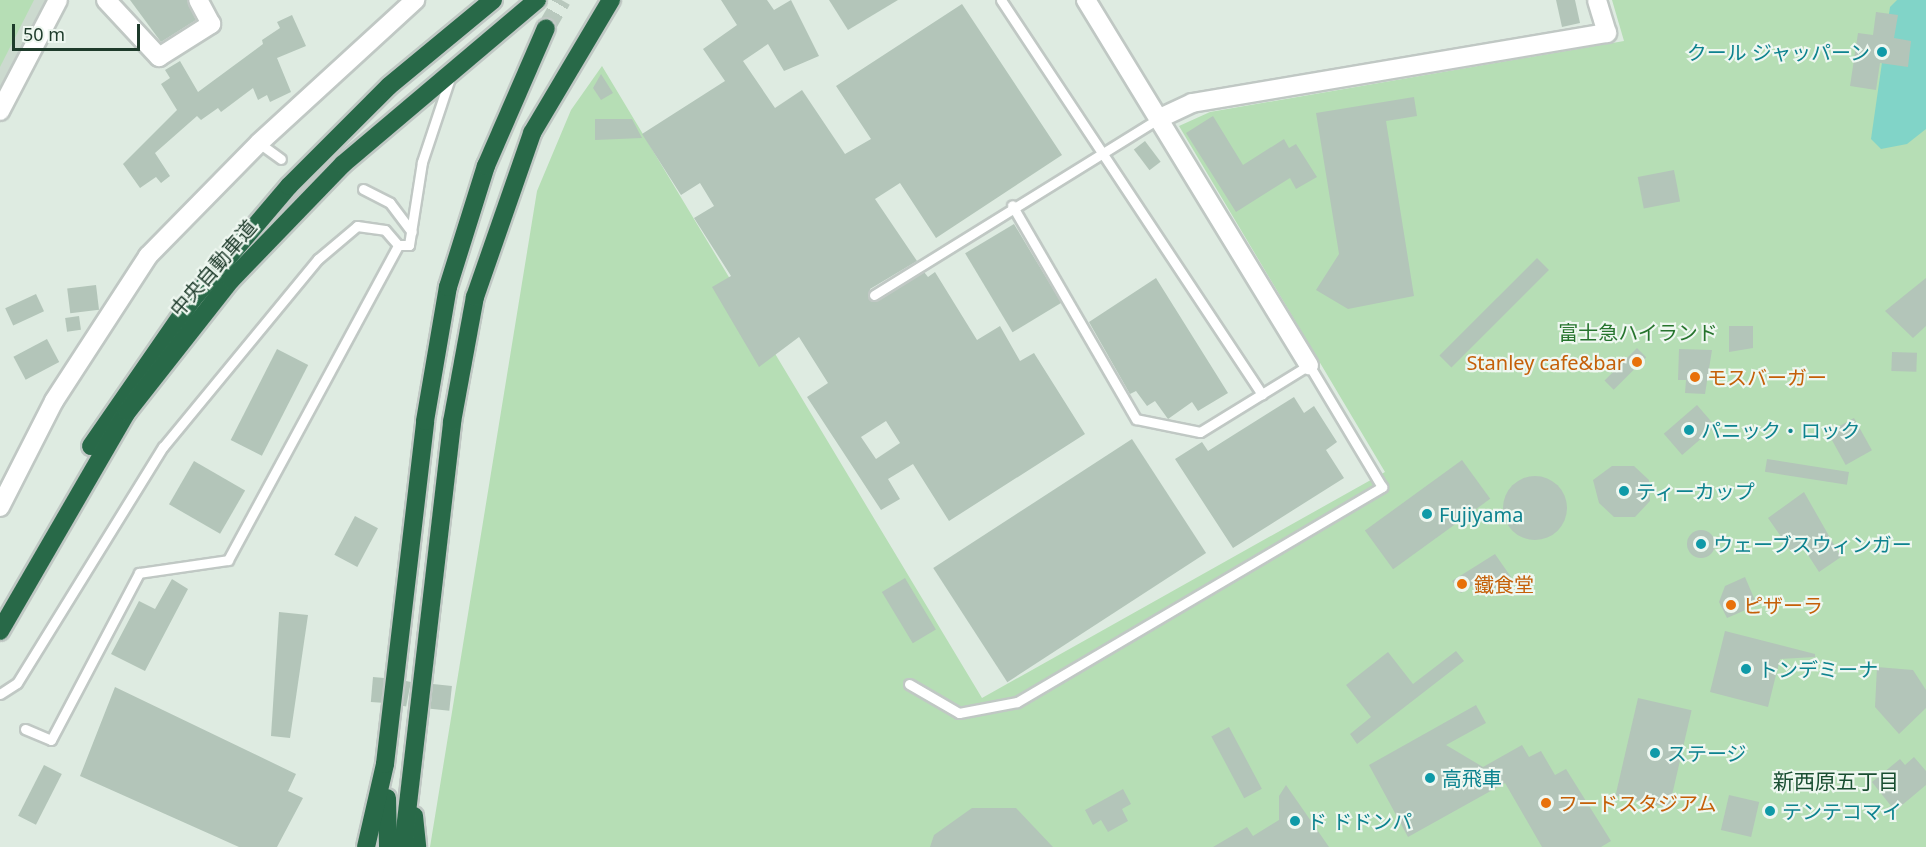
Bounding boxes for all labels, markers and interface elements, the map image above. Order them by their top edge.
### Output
scale bar [15,12,142,50]
text: 50 m [23,22,65,46]
place label: クール ジャッパーン [1685,40,1870,64]
marker: クール ジャッパーン [1875,45,1889,59]
street label: 中央自動車道 [165,215,261,321]
park label: 富士急ハイランド [1558,320,1718,344]
place label: Stanley cafe&bar [1466,350,1625,374]
marker: Stanley cafe&bar [1630,355,1644,369]
place label: モスバーガー [1707,365,1827,389]
marker: モスバーガー [1688,370,1702,384]
place label: パニック・ロック [1701,418,1861,442]
marker: パニック・ロック [1682,423,1696,437]
place label: ティーカップ [1636,479,1756,503]
marker: ティーカップ [1617,484,1631,498]
place label: Fujiyama [1439,502,1523,526]
marker: Fujiyama [1420,507,1434,521]
place label: ウェーブスウィンガー [1713,532,1913,556]
marker: ウェーブスウィンガー [1694,537,1708,551]
place label: 鐵食堂 [1474,572,1534,596]
marker: 鐵食堂 [1455,577,1469,591]
place label: ピザーラ [1743,593,1823,617]
marker: ピザーラ [1724,598,1738,612]
place label: トンデミーナ [1758,657,1878,681]
marker: トンデミーナ [1739,662,1753,676]
place label: ステージ [1667,741,1747,765]
marker: ステージ [1648,746,1662,760]
place label: 高飛車 [1442,766,1502,790]
district label: 新西原五丁目 [1773,768,1899,794]
marker: 高飛車 [1423,771,1437,785]
place label: フードスタジアム [1558,791,1718,815]
marker: フードスタジアム [1539,796,1553,810]
place label: テンテコマイ [1782,799,1902,823]
marker: テンテコマイ [1763,804,1777,818]
place label: ド ドドンパ [1307,809,1412,833]
marker: ド ドドンパ [1288,814,1302,828]

